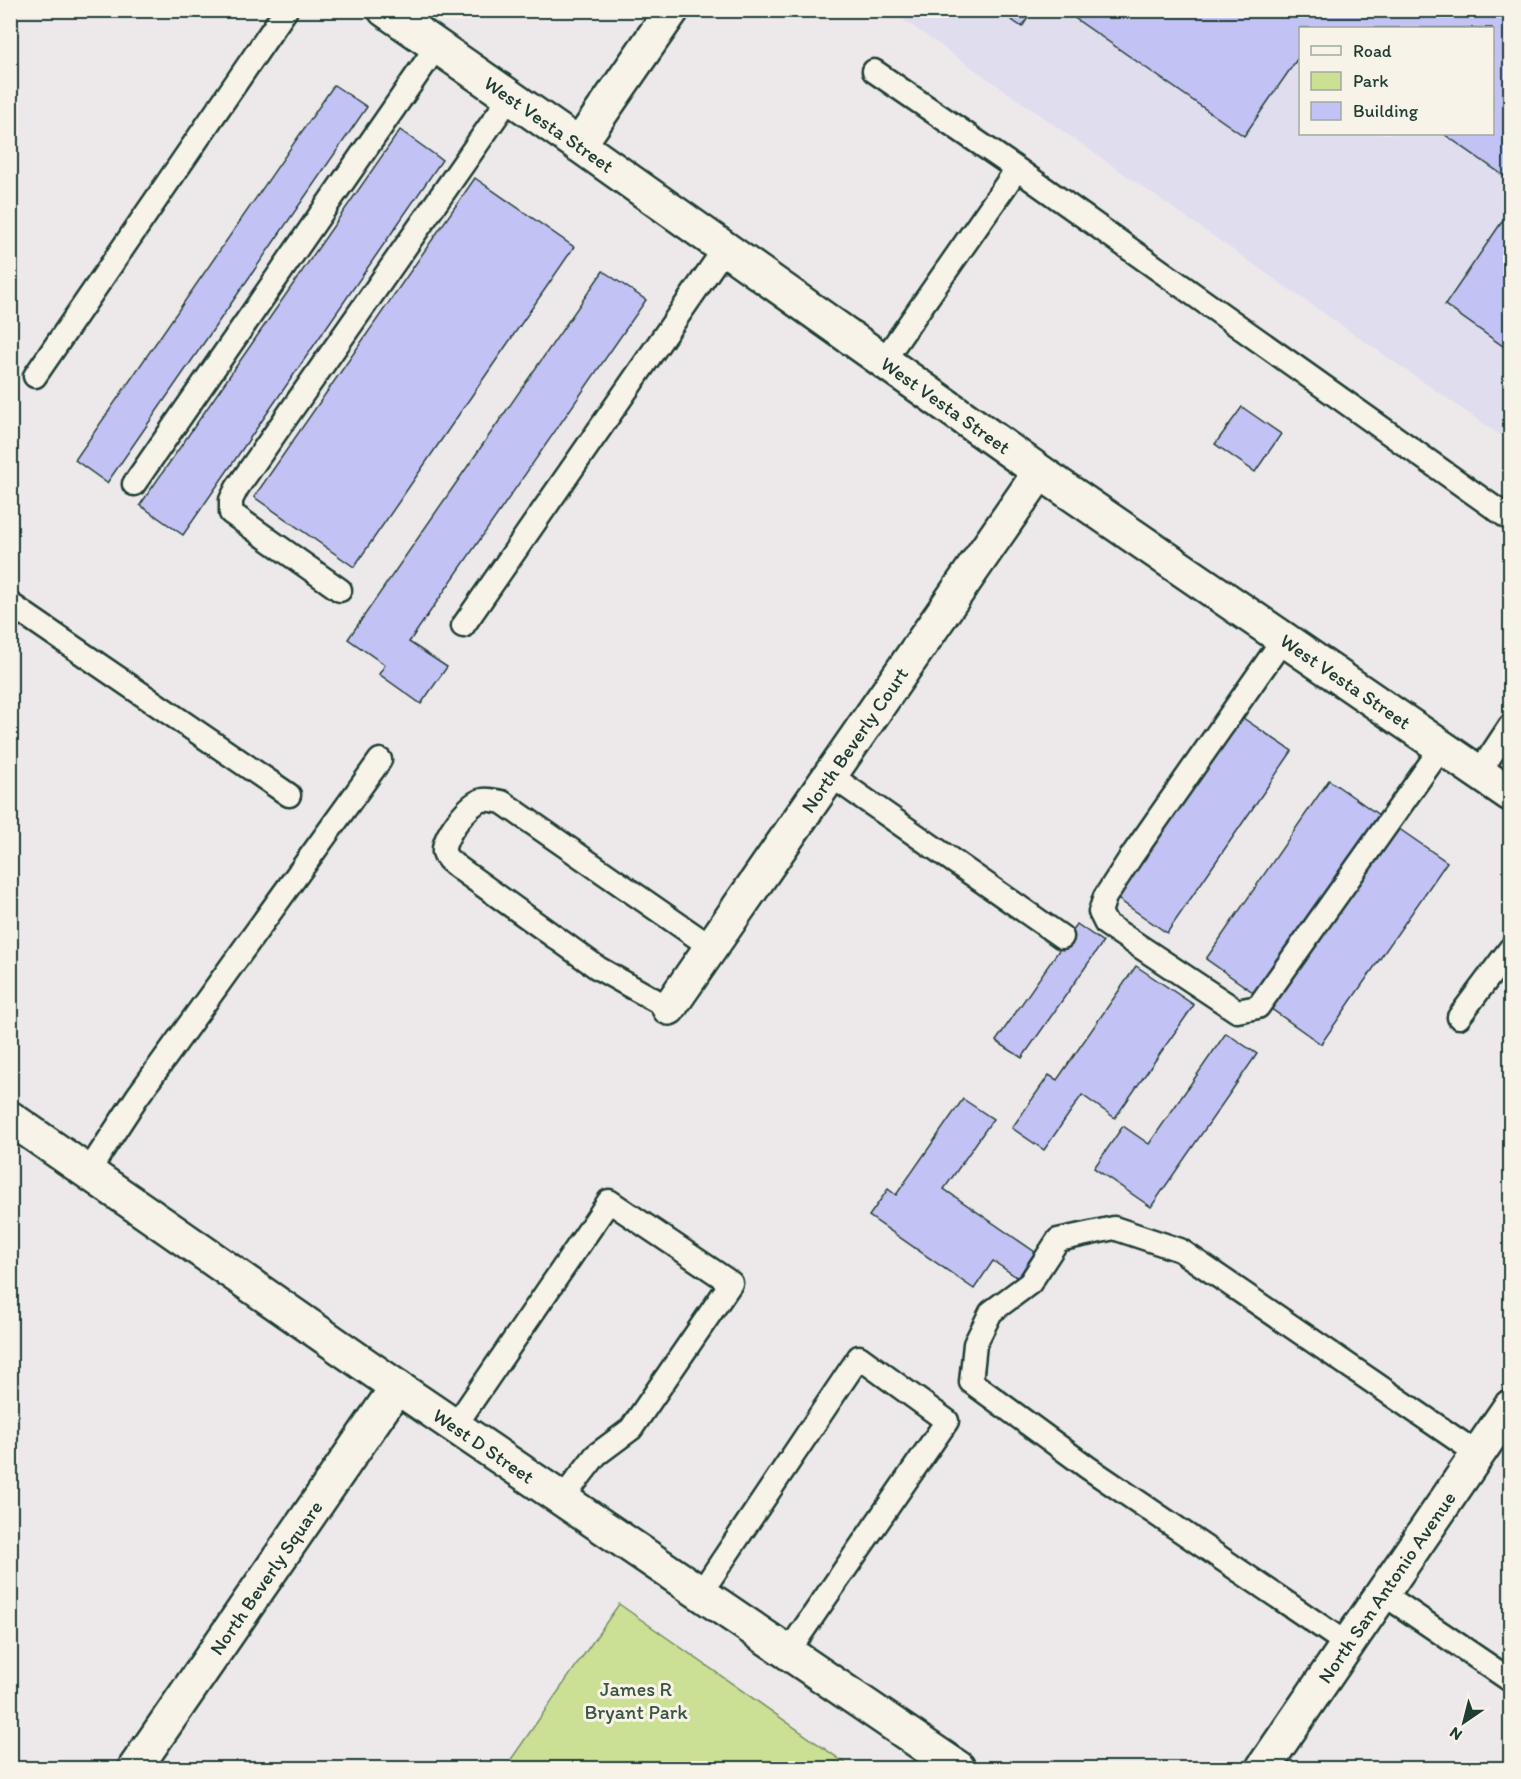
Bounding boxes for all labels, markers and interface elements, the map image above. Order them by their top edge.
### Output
legend [1299,27,1494,135]
text: Road [1353,40,1392,62]
text: Park [1353,70,1388,92]
street label: West Vesta Street [480,71,619,178]
text: Building [1353,100,1419,122]
street label: West Vesta Street [876,351,1015,459]
street label: West Vesta Street [1276,628,1415,734]
street label: North Beverly Court [796,663,913,817]
street label: West D Street [428,1403,539,1489]
street label: North San Antonio Avenue [1313,1487,1461,1688]
street label: North Beverly Square [204,1496,327,1660]
park label: James R Bryant Park [584,1677,688,1724]
north arrow [1434,1692,1494,1752]
text: N [1446,1723,1466,1745]

